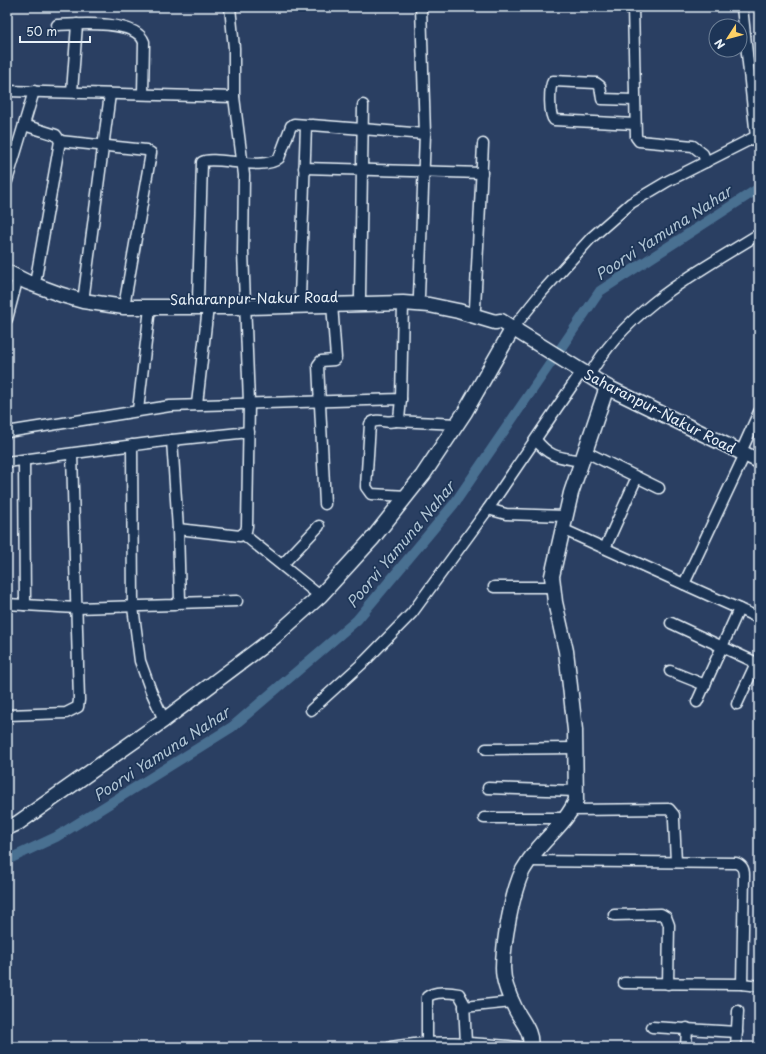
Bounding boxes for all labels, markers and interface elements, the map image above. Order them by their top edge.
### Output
scale bar [20,18,90,44]
north arrow [708,18,748,58]
text: 50 m [26,22,57,40]
text: N [710,35,729,53]
water label: Poorvi Yamuna Nahar [590,178,738,285]
street label: Saharanpur-Nakur Road [170,286,338,310]
street label: Saharanpur-Nakur Road [580,363,740,459]
water label: Poorvi Yamuna Nahar [340,474,461,612]
water label: Poorvi Yamuna Nahar [88,699,236,806]

